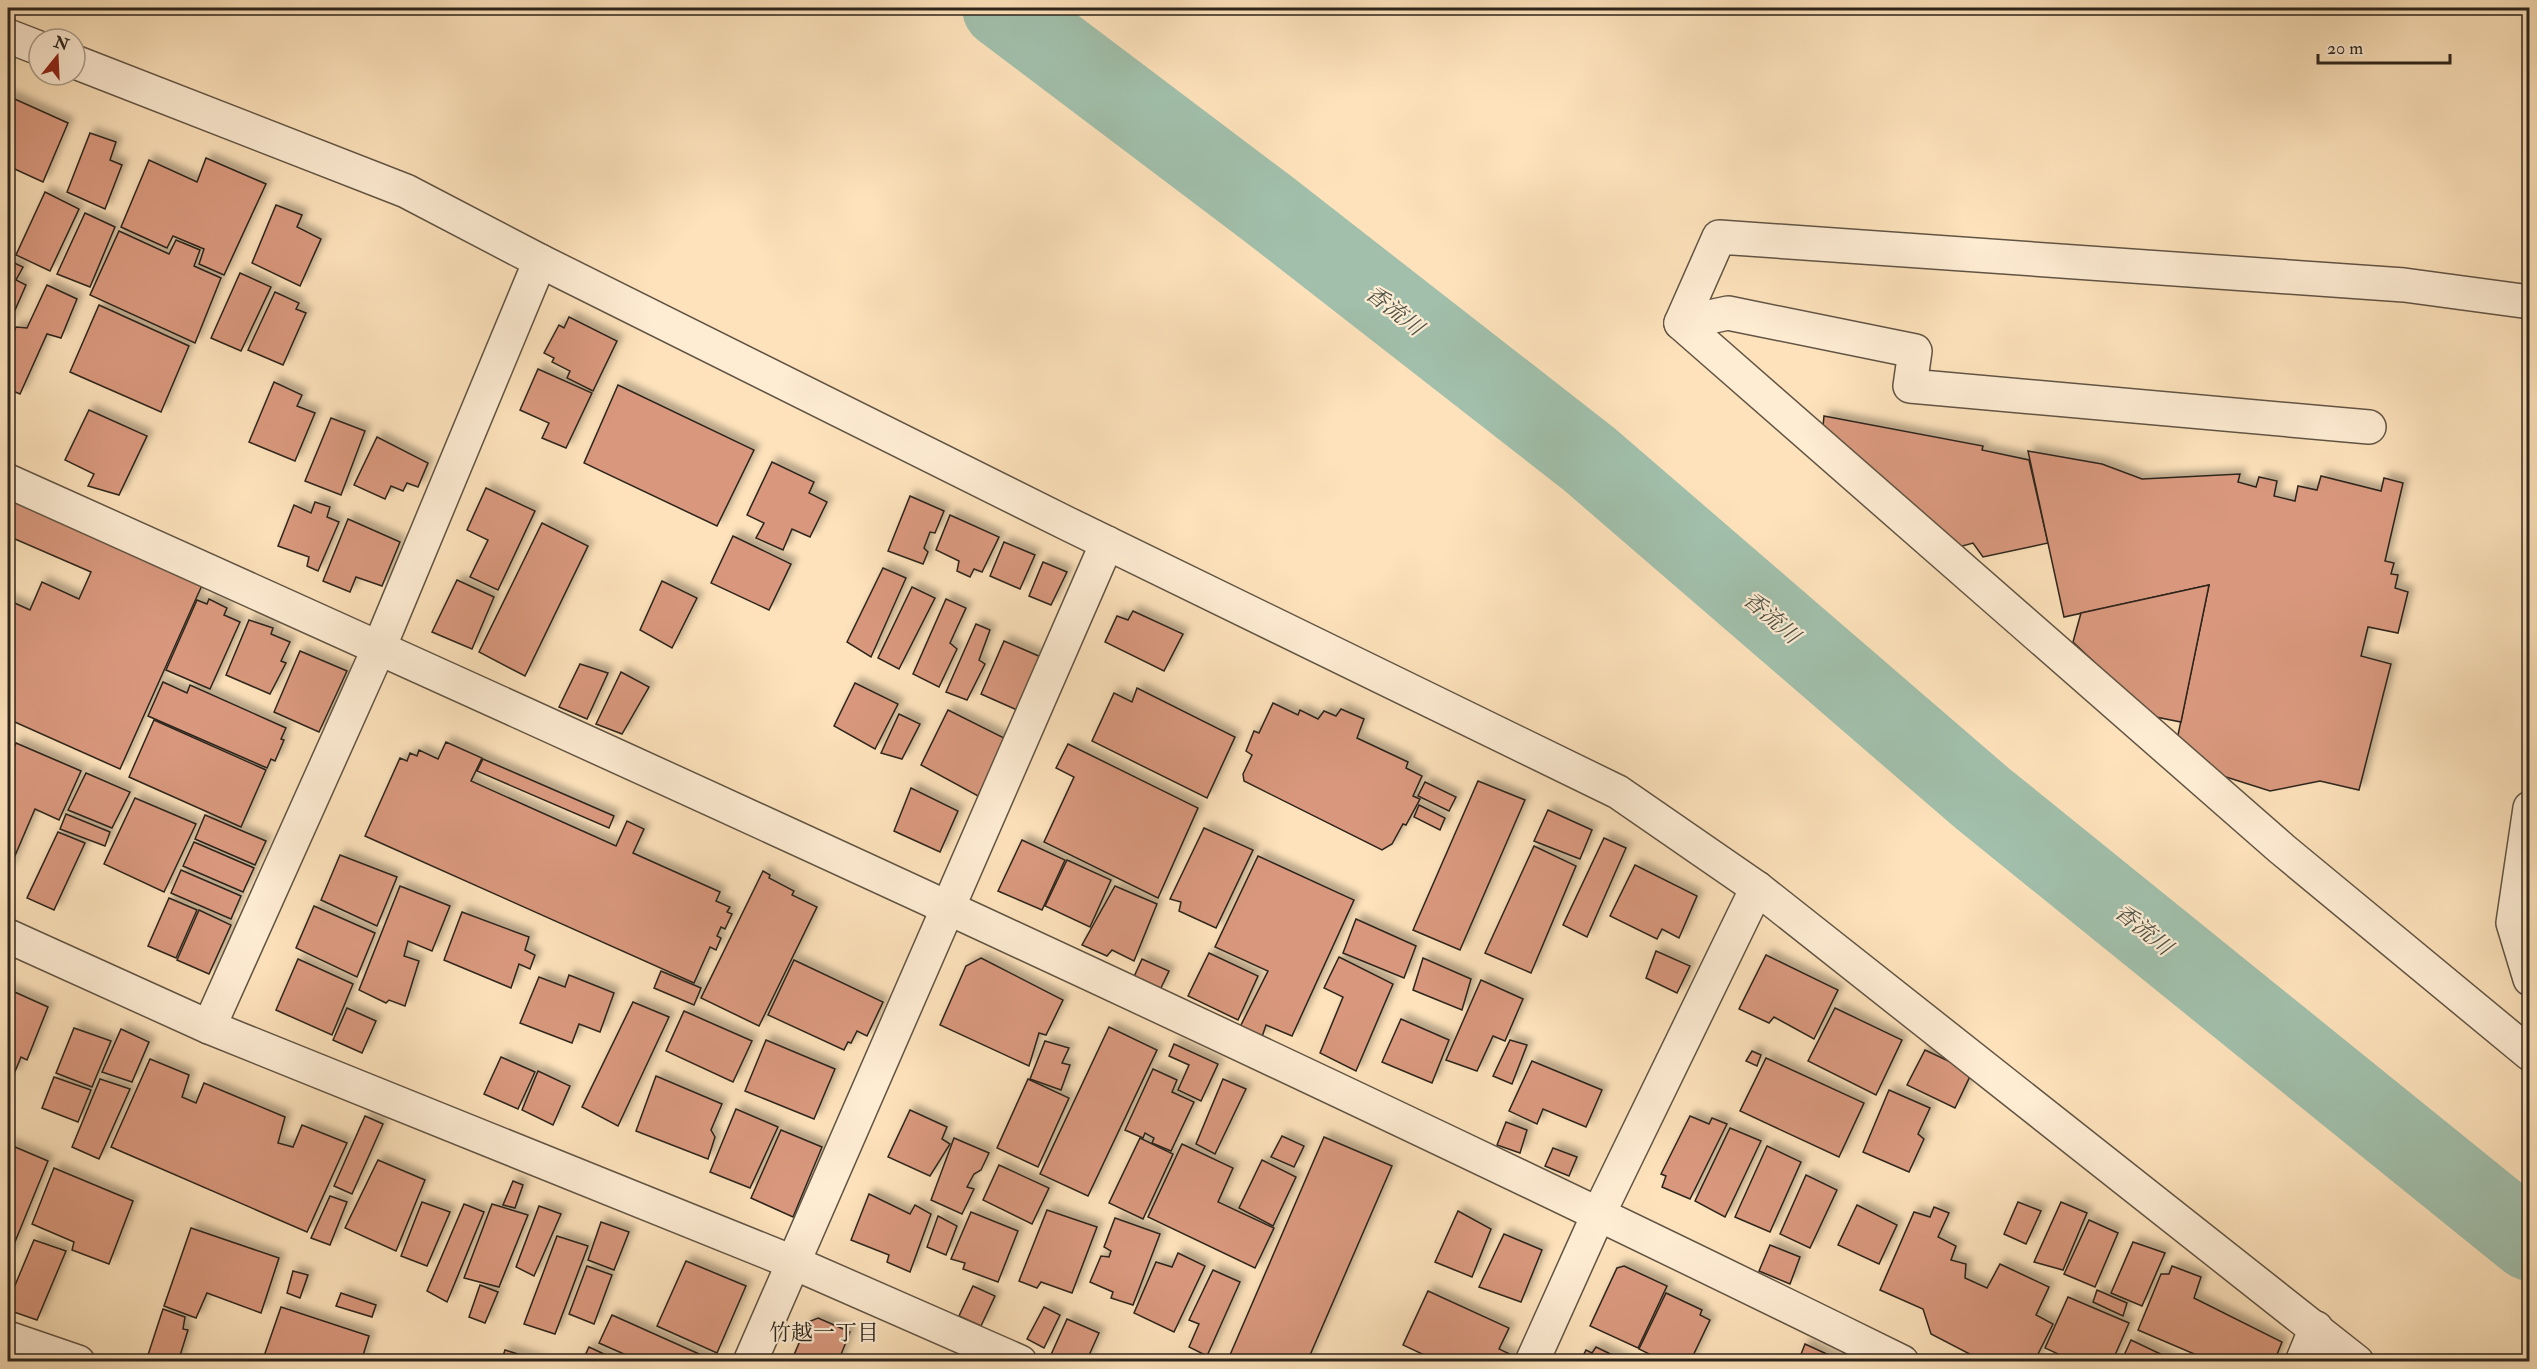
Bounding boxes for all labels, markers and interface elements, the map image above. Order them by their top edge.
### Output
north arrow [27,27,87,87]
scale bar [2318,27,2450,65]
text: N [50,32,72,56]
text: 20 m [2327,37,2363,60]
water label: 香流川 [1360,279,1431,343]
water label: 香流川 [1737,586,1807,651]
water label: 香流川 [2109,898,2179,963]
district label: 竹越一丁目 [769,1319,879,1347]

